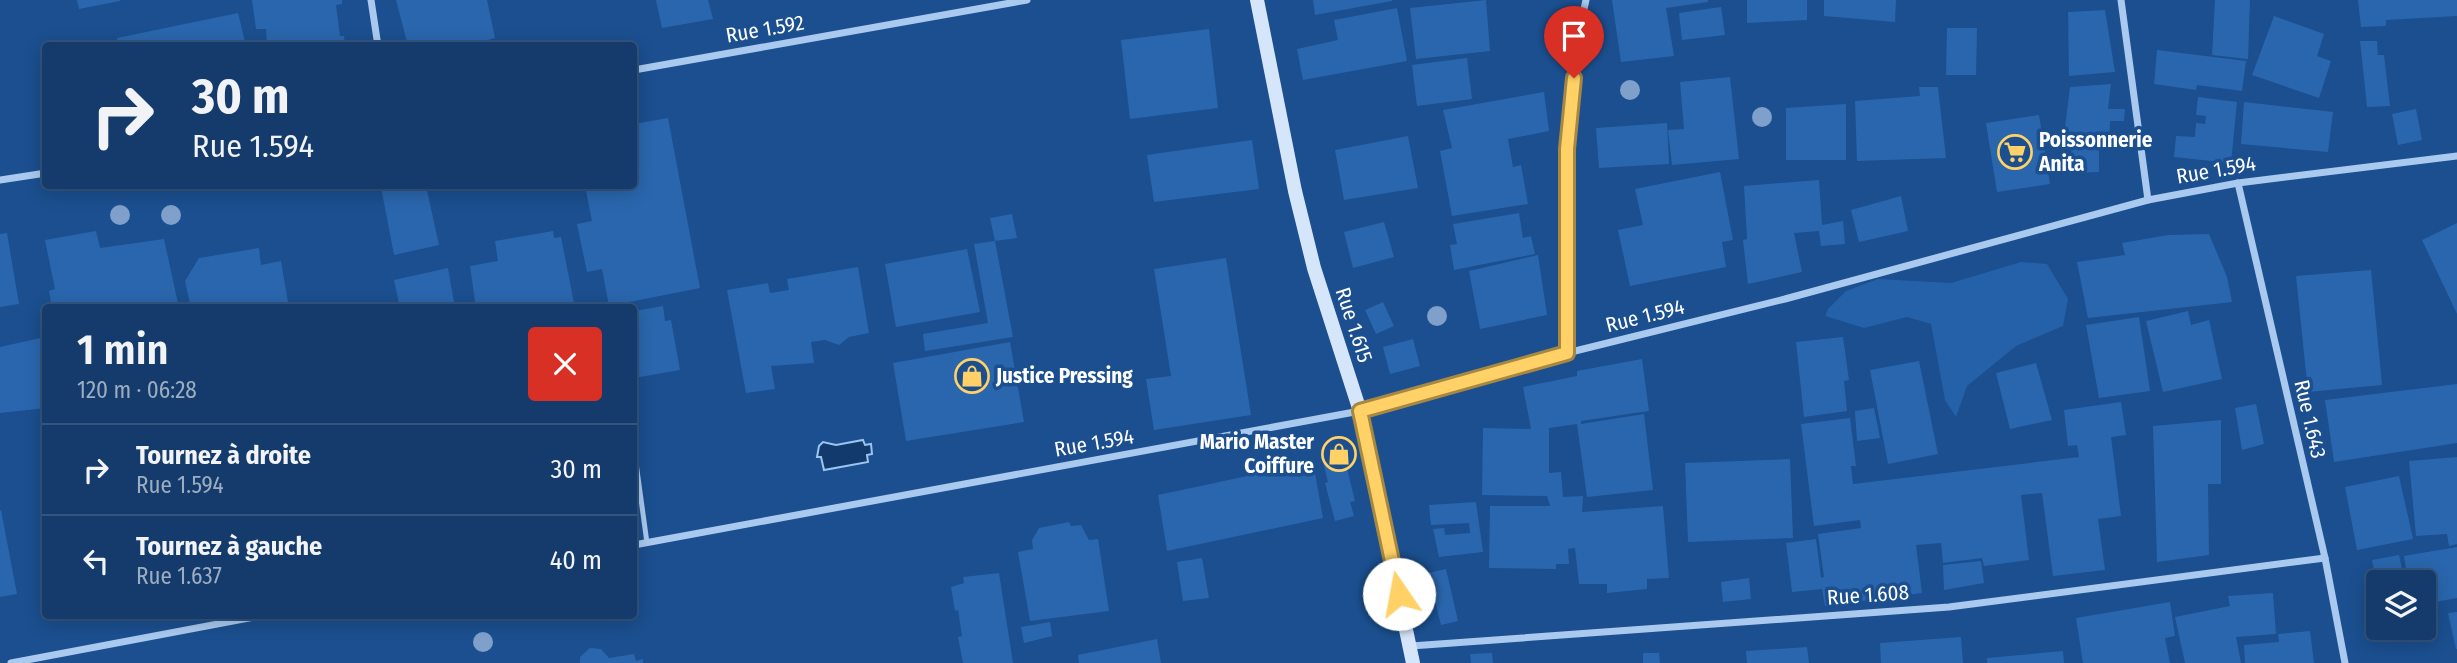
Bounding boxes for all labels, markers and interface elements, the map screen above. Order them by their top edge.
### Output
pin [1544,6,1604,78]
street label: Rue 1.592 [724,9,806,49]
icon: arrive [1555,17,1593,55]
text: 30 m [192,67,290,126]
icon: right [77,70,168,161]
text: Rue 1.594 [192,127,314,165]
place label: Poissonnerie Anita [2038,127,2153,177]
supermarket icon: Poissonnerie Anita [1996,133,2034,171]
street label: Rue 1.594 [2174,150,2258,190]
street label: Rue 1.615 [1330,284,1378,366]
street label: Rue 1.594 [1603,294,1687,338]
text: 1 min [77,325,168,375]
button: close [528,327,602,401]
shop icon: Justice Pressing [953,357,991,395]
place label: Justice Pressing [995,363,1133,389]
text: 120 m · 06:28 [77,376,197,404]
street label: Rue 1.643 [2288,377,2332,461]
street label: Rue 1.594 [1052,423,1136,463]
place label: Mario Master Coiffure [1200,429,1314,479]
shop icon: Mario Master Coiffure [1320,435,1358,473]
text: Tournez à droite [136,440,311,471]
icon: right [77,451,115,489]
text: 30 m [551,454,602,485]
text: Rue 1.594 [136,471,224,499]
text: Tournez à gauche [136,531,322,562]
icon: left [77,542,115,580]
text: 40 m [550,545,602,576]
position arrow [1362,557,1436,631]
text: Rue 1.637 [136,562,222,590]
map controls [2366,570,2436,640]
button: layers [2366,570,2436,640]
street label: Rue 1.608 [1826,579,1910,611]

